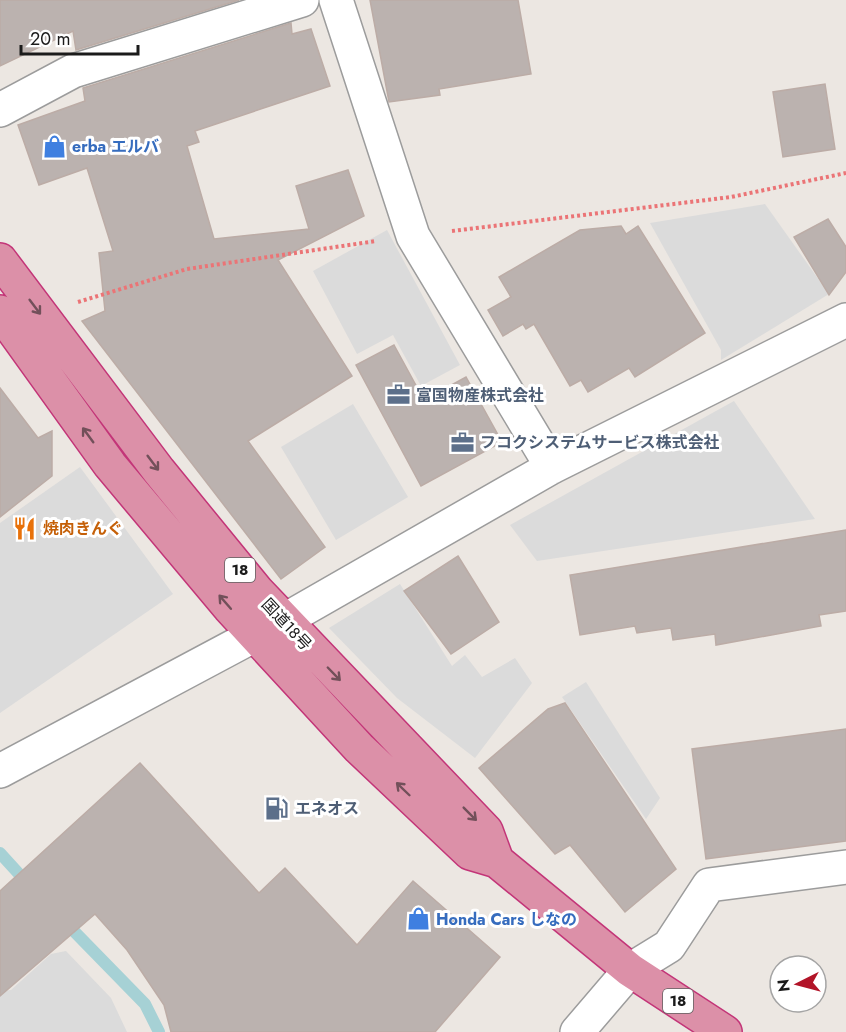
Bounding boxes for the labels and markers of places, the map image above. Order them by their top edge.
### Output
shop icon: erba エルバ [41,133,67,159]
place label: erba エルバ [72,135,159,158]
office icon: 富国物産株式会社 [385,382,411,408]
place label: 富国物産株式会社 [416,384,544,407]
office icon: フコクシステムサービス株式会社 [449,429,475,455]
place label: フコクシステムサービス株式会社 [480,431,720,454]
restaurant icon: 焼肉きんぐ [12,515,38,541]
place label: 焼肉きんぐ [43,517,123,540]
fuel station icon: エネオス [264,795,290,821]
place label: エネオス [295,797,359,820]
shop icon: Honda Cars しなの [405,906,431,932]
place label: Honda Cars しなの [436,908,577,931]

